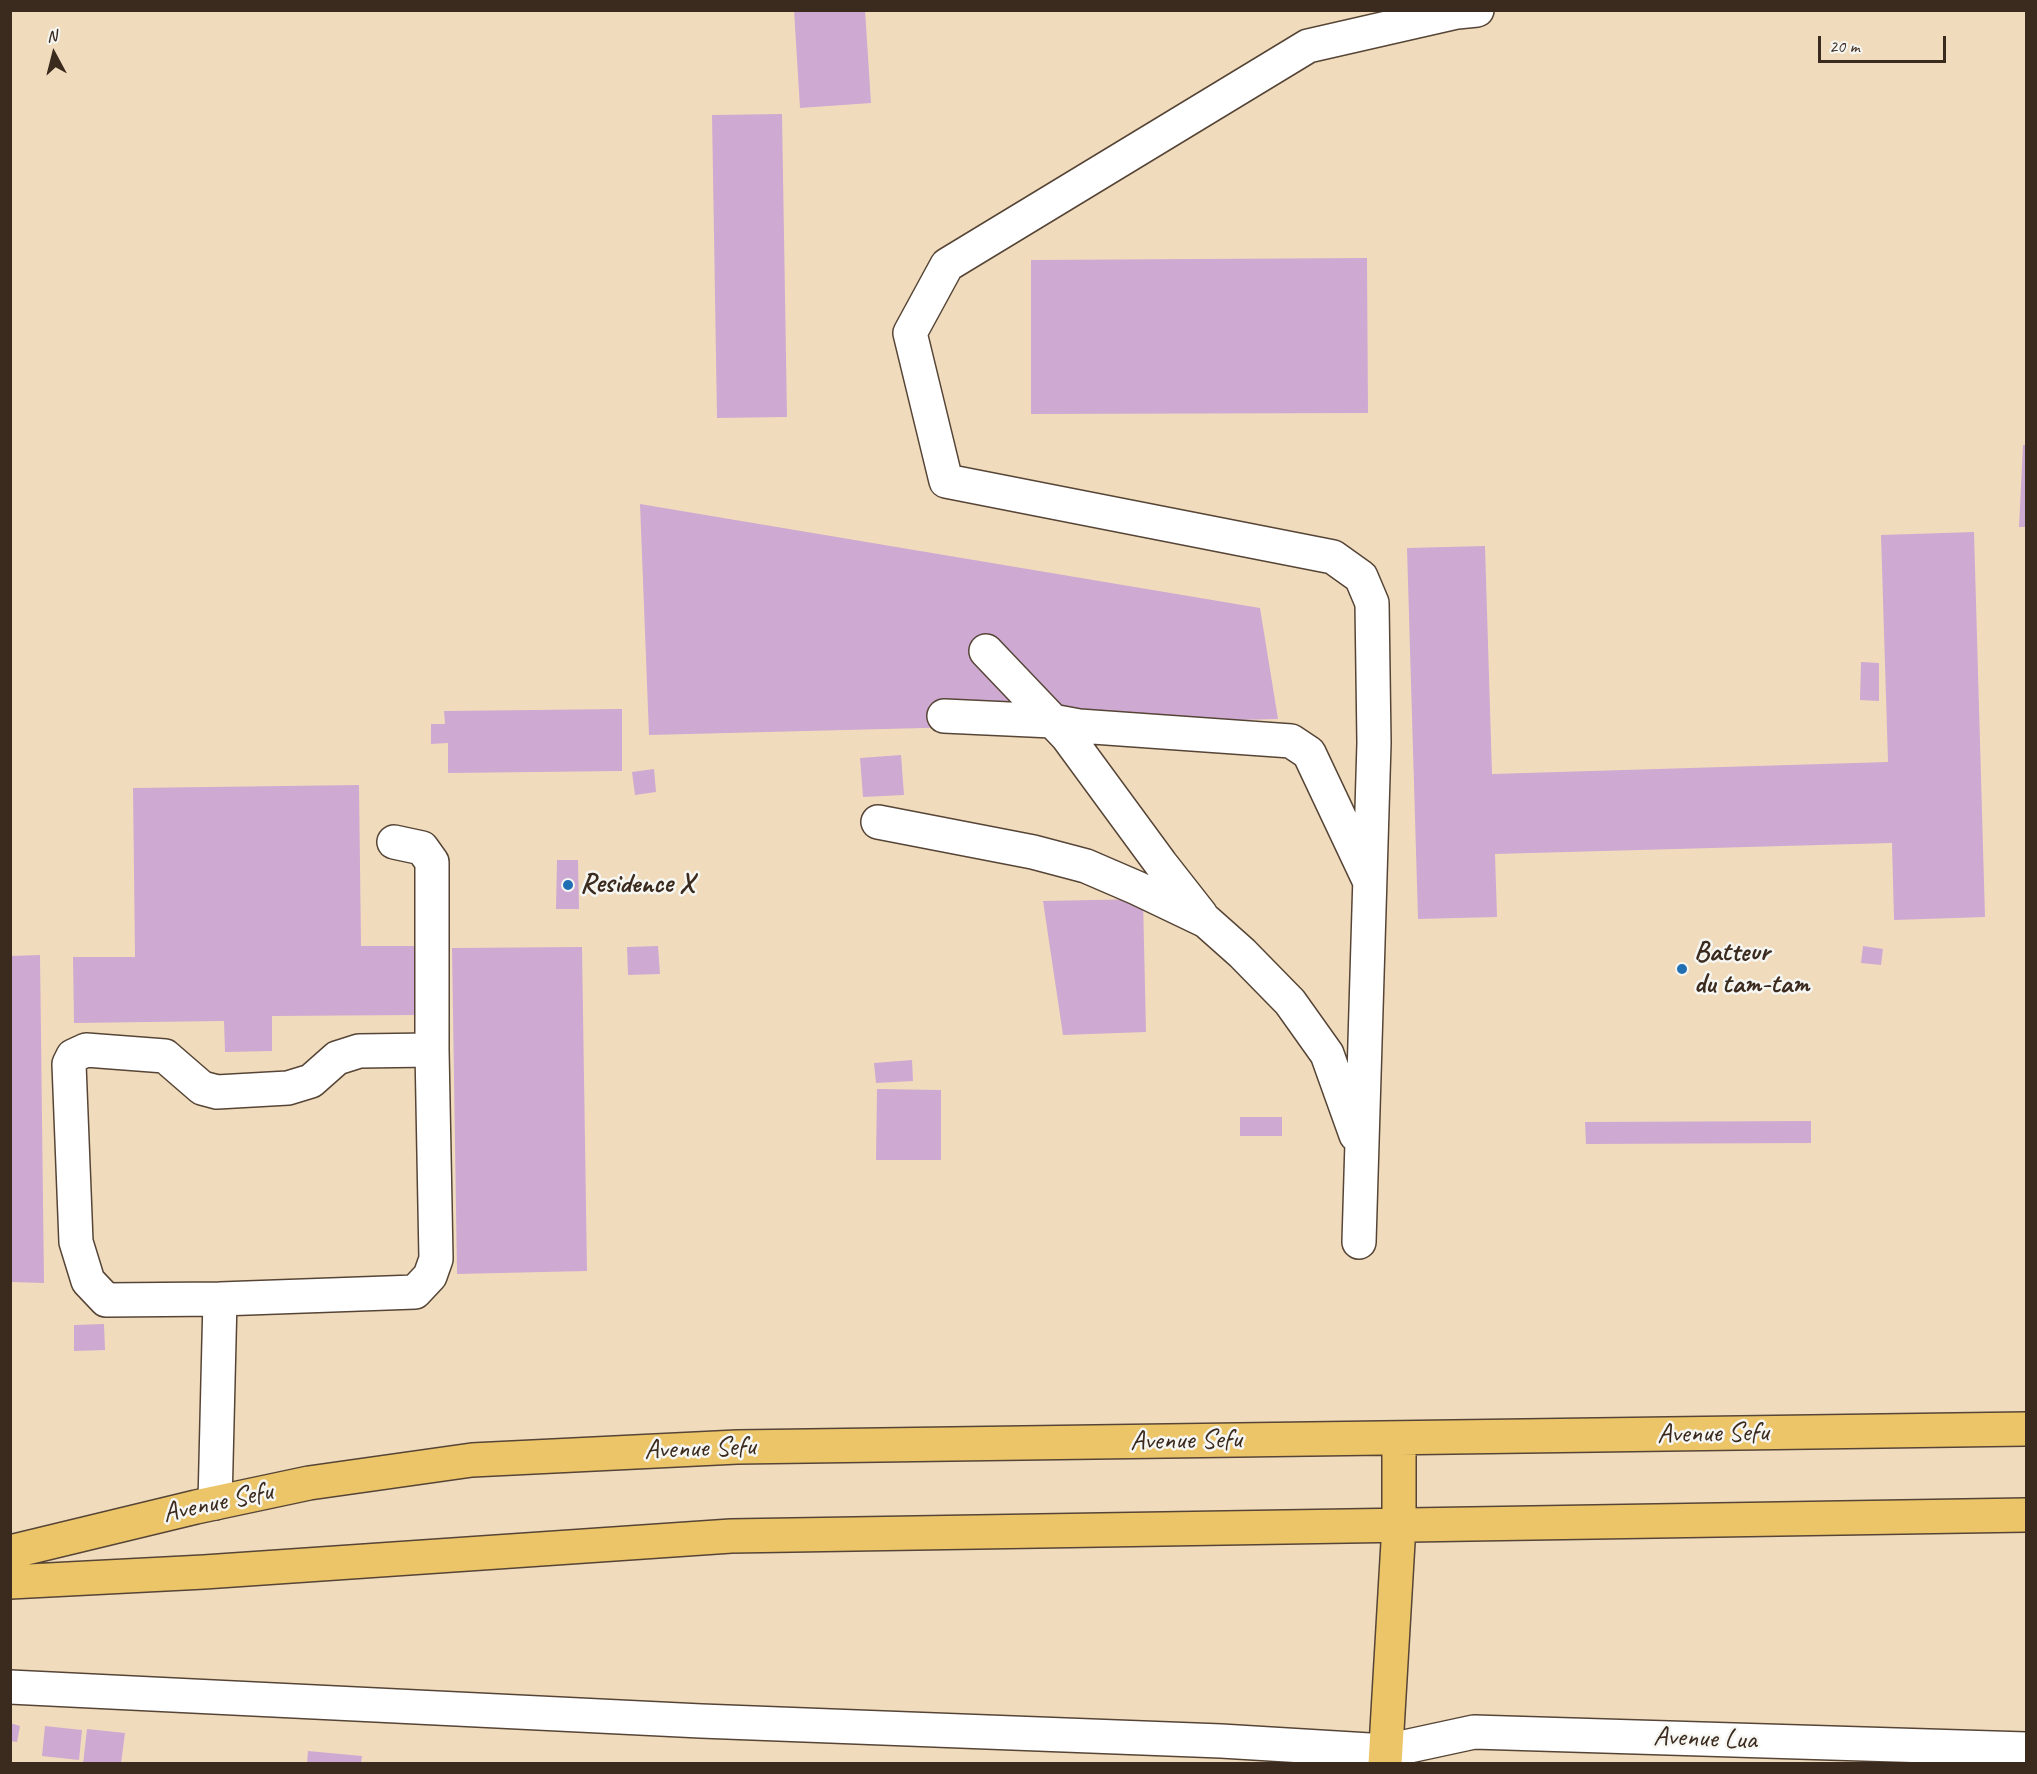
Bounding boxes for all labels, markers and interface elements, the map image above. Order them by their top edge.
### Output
north arrow [24,24,84,84]
scale bar [1821,24,1948,62]
text: N [46,26,58,47]
text: 20 m [1829,35,1860,57]
place label: Residence X [580,868,694,902]
marker: Residence X [561,878,575,892]
place label: Batteur du tam-tam [1694,936,1809,1002]
marker: Batteur du tam-tam [1675,962,1689,976]
street label: Avenue Sefu [1657,1416,1769,1452]
street label: Avenue Sefu [1130,1423,1242,1459]
street label: Avenue Sefu [644,1430,756,1468]
street label: Avenue Sefu [160,1475,276,1531]
street label: Avenue Lua [1653,1720,1757,1758]

